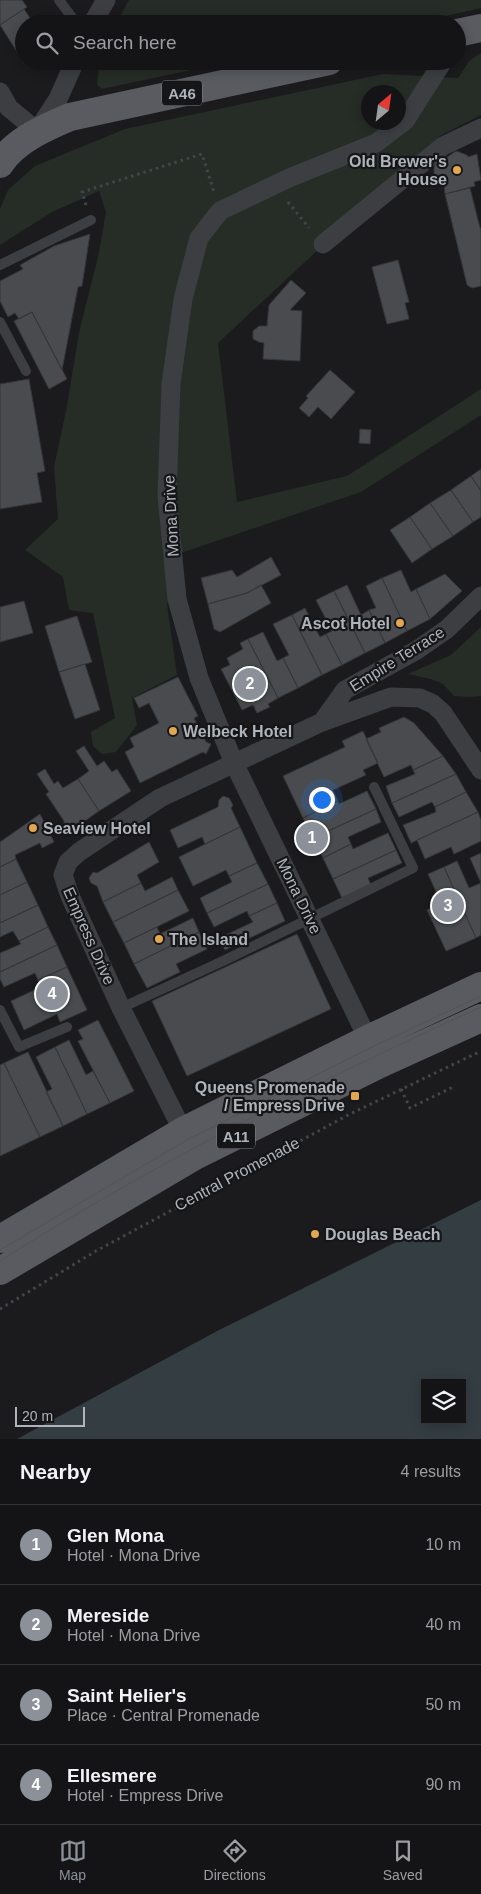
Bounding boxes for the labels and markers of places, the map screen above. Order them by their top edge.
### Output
place label: Old Brewer's House [349,153,447,188]
marker: Old Brewer's House [451,164,463,176]
place label: Ascot Hotel [301,615,390,632]
marker: Ascot Hotel [394,617,406,629]
pin: 2 [234,665,266,703]
place label: Welbeck Hotel [183,723,292,740]
marker: Welbeck Hotel [167,725,179,737]
pin: 1 [296,819,328,857]
place label: Seaview Hotel [43,820,151,837]
marker: Seaview Hotel [27,822,39,834]
pin: 3 [432,887,464,925]
place label: The Island [169,931,248,948]
marker: The Island [153,933,165,945]
pin: 4 [36,975,68,1013]
place label: Queens Promenade / Empress Drive [195,1079,345,1114]
marker: Queens Promenade / Empress Drive [349,1090,361,1102]
place label: Douglas Beach [325,1226,441,1243]
marker: Douglas Beach [309,1228,321,1240]

